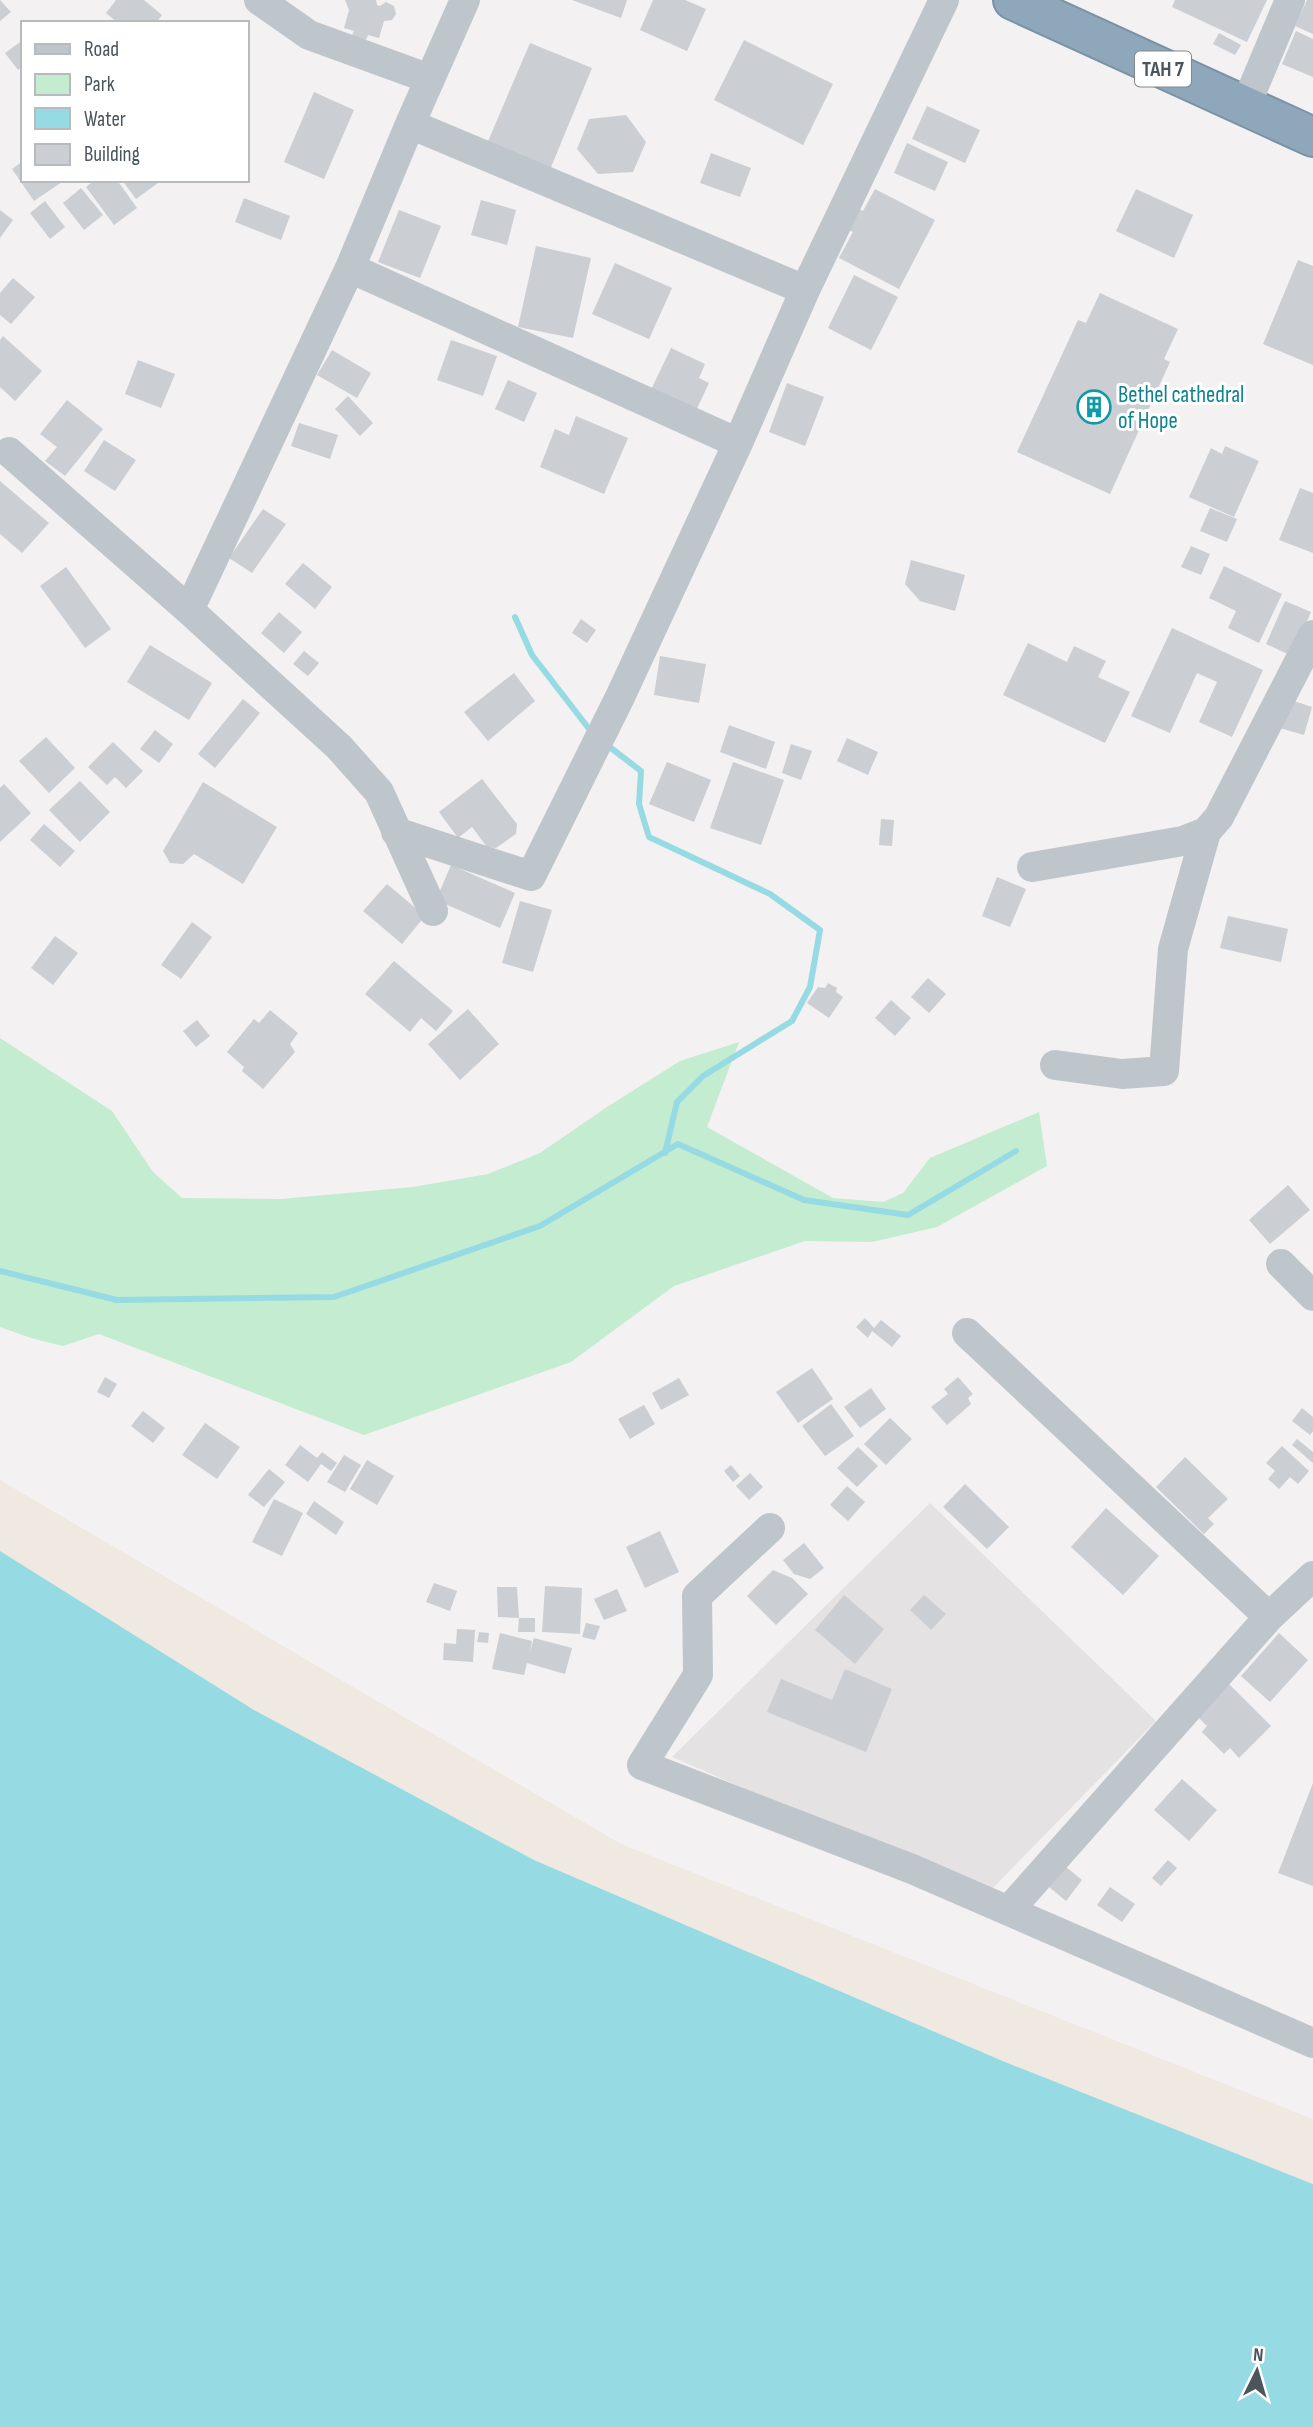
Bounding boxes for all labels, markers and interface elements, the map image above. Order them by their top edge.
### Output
legend [21,21,248,182]
text: Road [84,37,119,62]
road number: TAH 7 [1135,52,1191,86]
text: Park [84,72,115,97]
text: Water [84,107,126,132]
text: Building [84,142,140,167]
place label: Bethel cathedral of Hope [1118,381,1244,435]
building icon: Bethel cathedral of Hope [1075,388,1113,426]
north arrow [1222,2336,1292,2406]
text: N [1252,2344,1264,2367]

